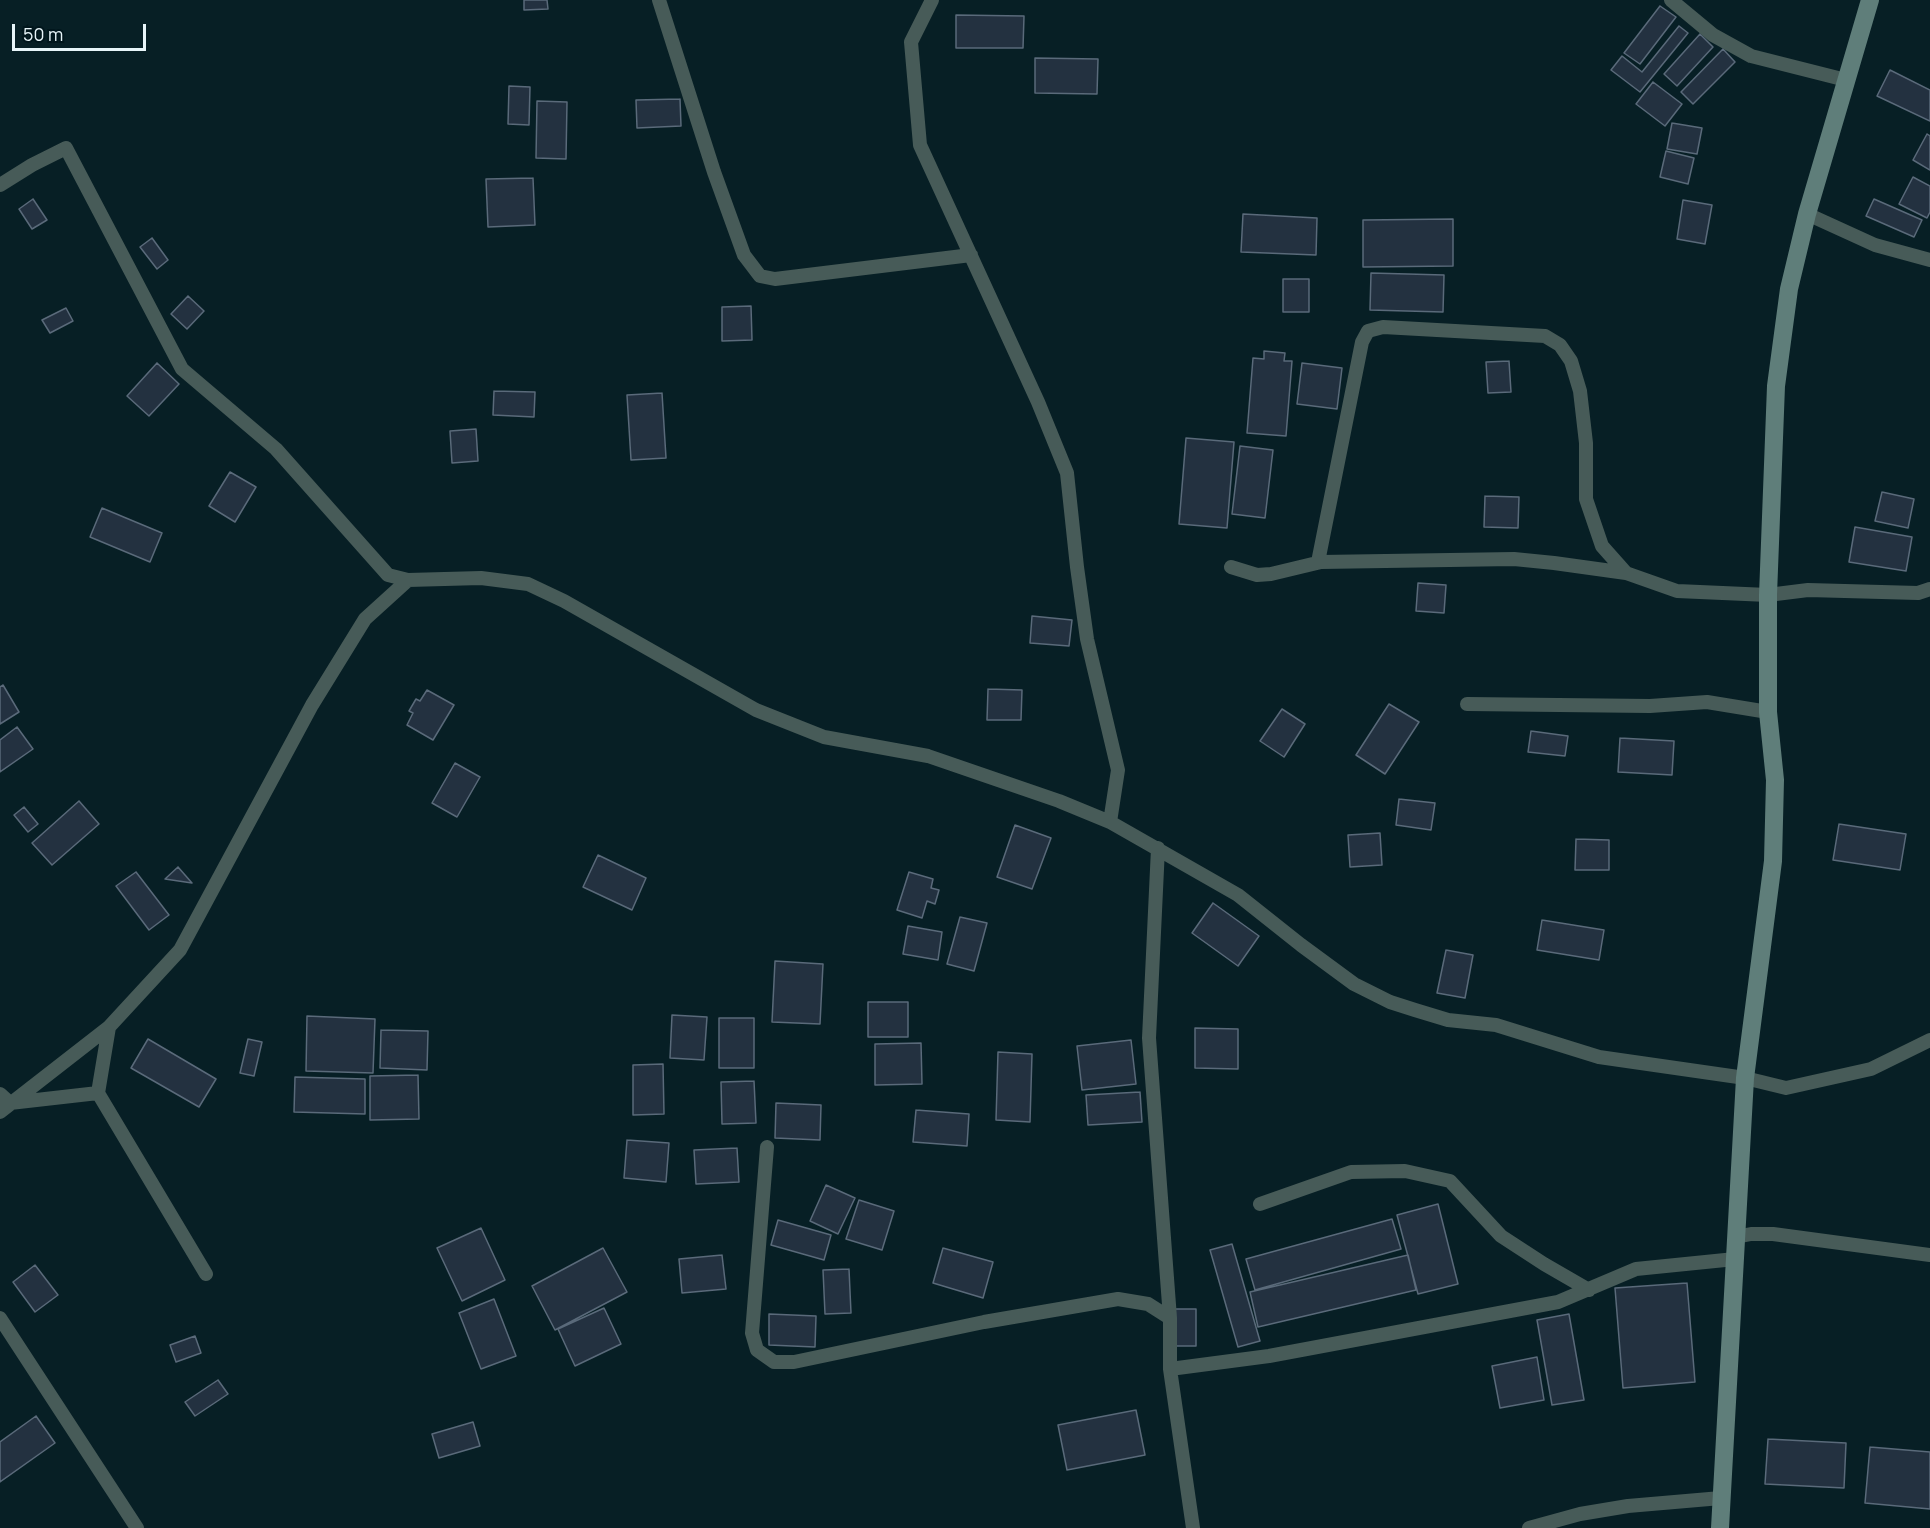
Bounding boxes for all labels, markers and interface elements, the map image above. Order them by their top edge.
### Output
scale bar [15,12,148,50]
text: 50 m [23,22,63,46]

